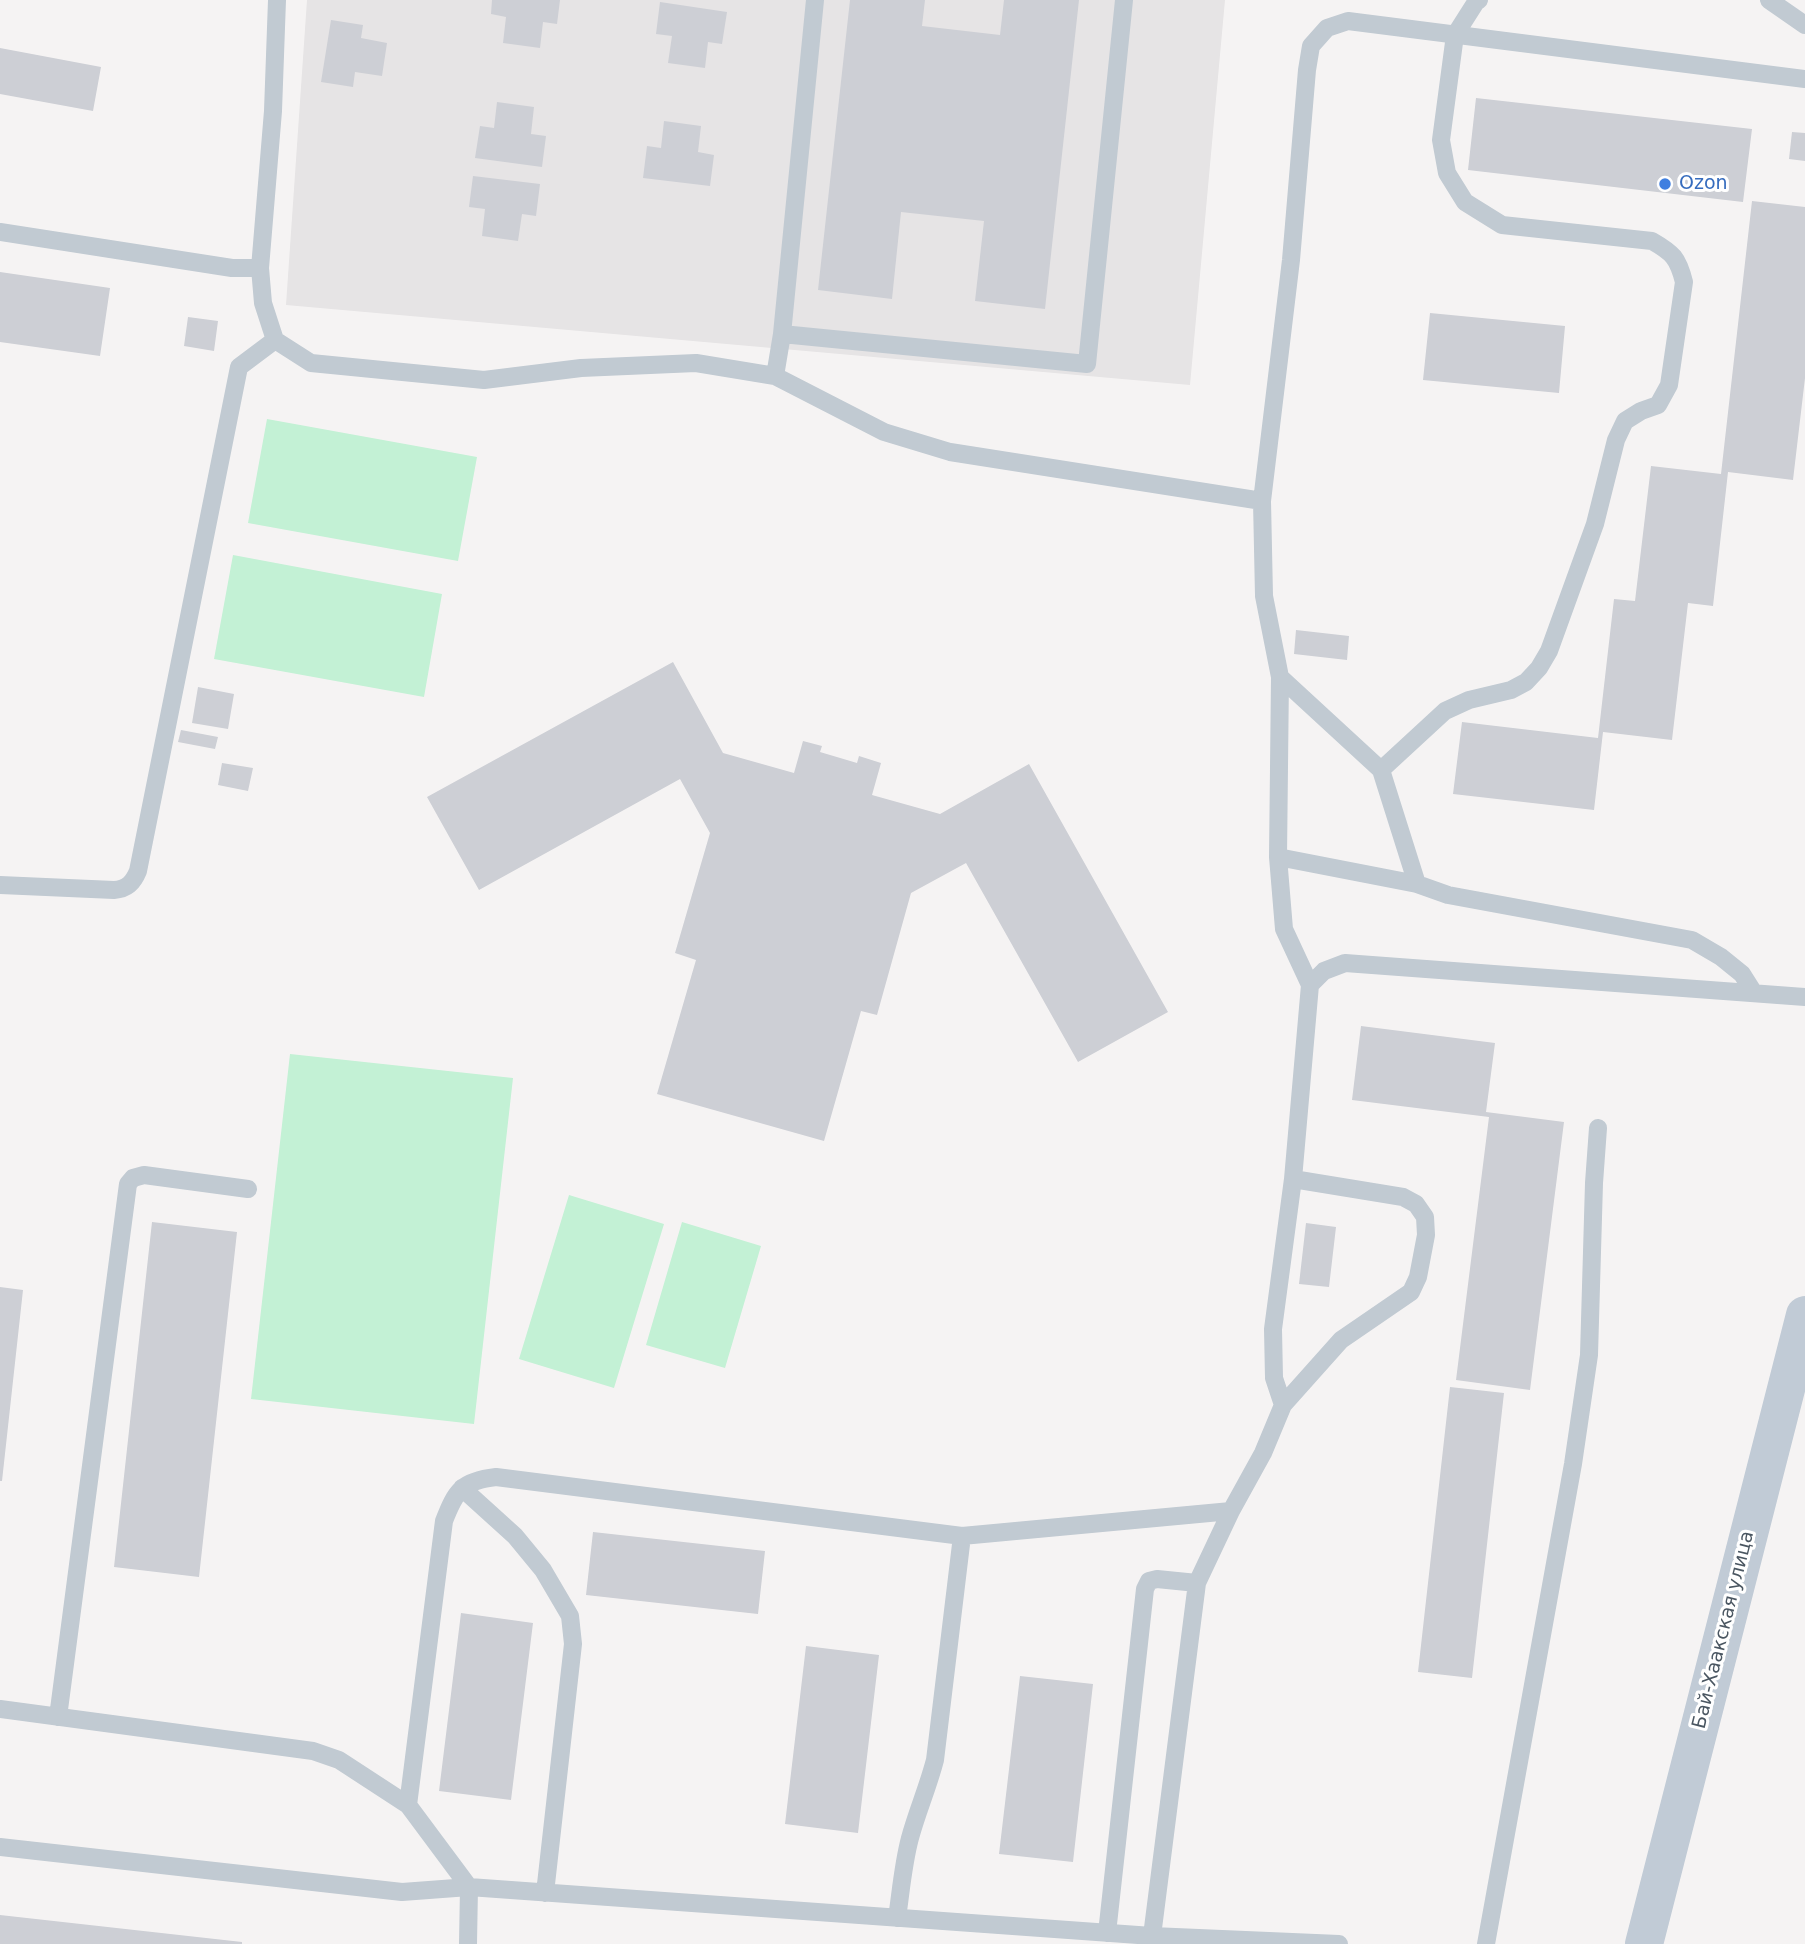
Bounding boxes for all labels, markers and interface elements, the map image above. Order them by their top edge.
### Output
place label: Ozon [1679,173,1728,195]
marker: Ozon [1657,176,1673,192]
street label: Бай-Хаакская улица [1688,1529,1760,1731]

